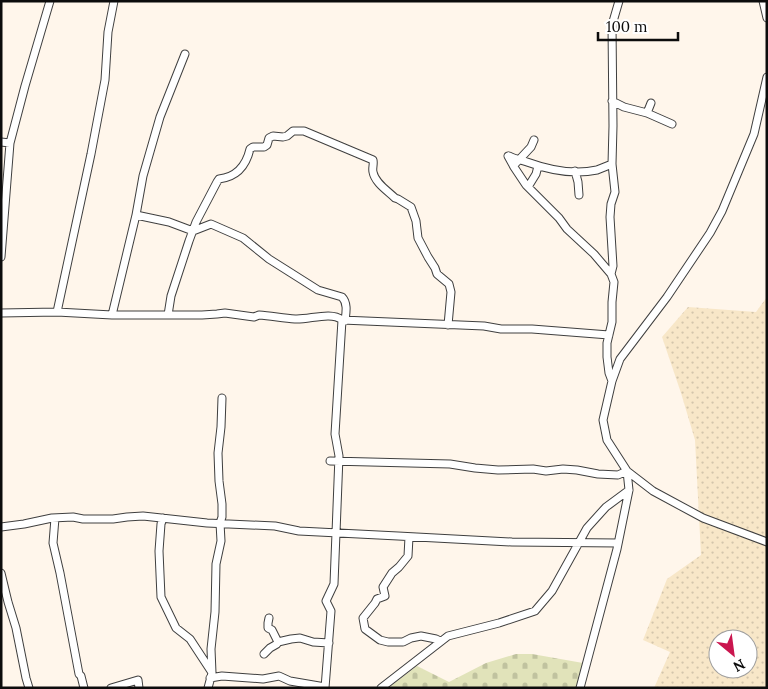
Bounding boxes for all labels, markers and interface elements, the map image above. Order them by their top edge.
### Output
scale bar [598,10,678,42]
text: 100 m [606,17,647,36]
north arrow [708,629,758,679]
text: N [730,655,748,676]

